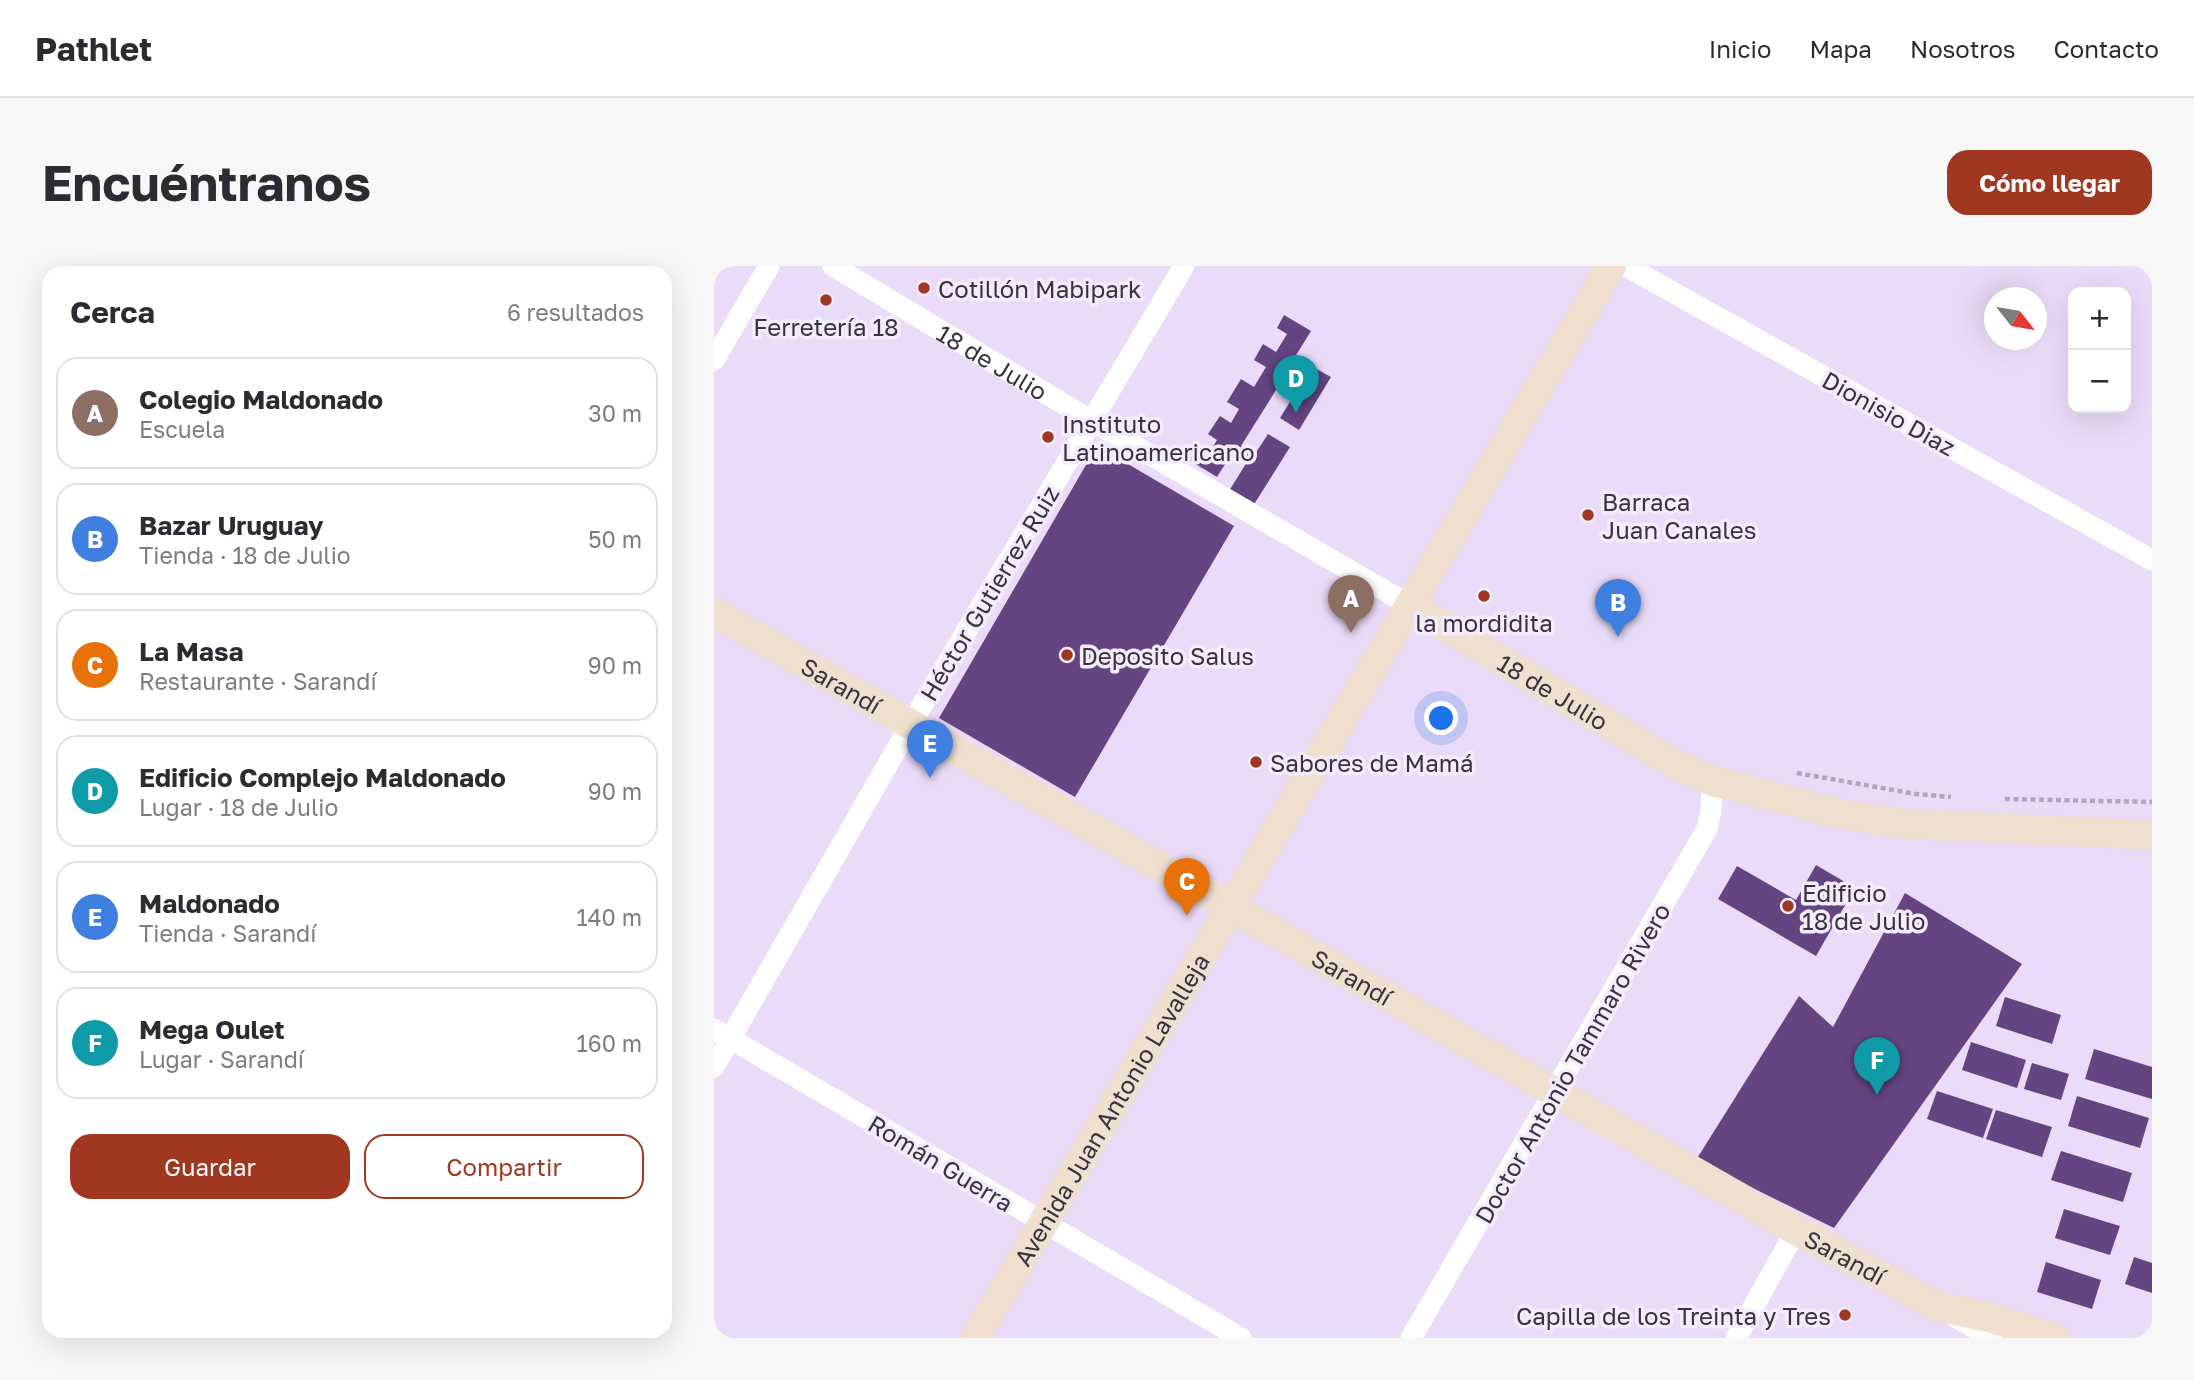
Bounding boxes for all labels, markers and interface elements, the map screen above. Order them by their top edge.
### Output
text: Pathlet [35,29,152,68]
text: Inicio [1709,34,1771,63]
text: Mapa [1809,34,1872,63]
text: Nosotros [1910,34,2016,63]
text: Contacto [2054,34,2159,63]
button: Cómo llegar [1947,150,2152,215]
text: Encuéntranos [42,153,371,212]
place label: Cotillón Mabipark [938,274,1142,303]
marker: Cotillón Mabipark [916,280,932,296]
north arrow [1984,287,2047,350]
map controls [2068,287,2131,413]
button: + [2068,287,2131,350]
marker: Ferretería 18 [818,292,834,308]
text: Cerca [70,294,155,330]
text: 6 resultados [507,298,644,326]
place label: Ferretería 18 [753,312,899,341]
street label: 18 de Julio [932,317,1053,406]
button: − [2068,350,2131,413]
pin: D [1273,355,1319,413]
street label: Dionisio Diaz [1818,365,1960,461]
text: Colegio Maldonado [139,384,383,415]
text: A [87,399,103,427]
text: 30 m [588,399,642,427]
place label: Instituto Latinoamericano [1062,409,1255,466]
text: Escuela [139,415,225,443]
marker: Instituto Latinoamericano [1040,429,1056,445]
street label: Héctor Gutierrez Ruiz [913,480,1065,706]
place label: Barraca Juan Canales [1602,487,1756,544]
marker: Barraca Juan Canales [1580,507,1596,523]
text: Bazar Uruguay [139,510,324,541]
text: B [87,525,103,553]
text: 50 m [588,525,642,553]
text: Tienda · 18 de Julio [139,541,351,569]
pin: A [1328,575,1374,633]
pin: B [1595,579,1641,637]
marker: la mordidita [1476,588,1492,604]
place label: la mordidita [1415,608,1553,637]
text: La Masa [139,636,244,667]
place label: Deposito Salus [1081,641,1254,670]
marker: Deposito Salus [1059,647,1075,663]
street label: 18 de Julio [1493,647,1614,735]
text: C [87,651,103,679]
text: 90 m [588,651,642,679]
street label: Sarandí [796,651,888,720]
text: Restaurante · Sarandí [139,667,377,695]
your location [1424,701,1458,735]
pin: E [907,720,953,778]
place label: Sabores de Mamá [1270,748,1474,777]
marker: Sabores de Mamá [1248,754,1264,770]
text: Edificio Complejo Maldonado [139,762,506,793]
text: D [87,777,103,805]
text: 90 m [588,777,642,805]
text: Lugar · 18 de Julio [139,793,338,821]
pin: C [1164,858,1210,916]
place label: Edificio 18 de Julio [1802,878,1925,935]
text: Maldonado [139,888,280,919]
street label: Doctor Antonio Tammaro Rivero [1468,898,1676,1228]
marker: Edificio 18 de Julio [1780,898,1796,914]
text: E [88,903,102,931]
text: 140 m [576,903,642,931]
text: Tienda · Sarandí [139,919,316,947]
street label: Sarandí [1307,942,1399,1012]
street label: Avenida Juan Antonio Lavalleja [1007,948,1214,1271]
text: Mega Oulet [139,1014,285,1045]
text: F [88,1029,102,1057]
text: 160 m [577,1029,642,1057]
pin: F [1854,1037,1900,1095]
text: Lugar · Sarandí [139,1045,304,1073]
street label: Román Guerra [863,1108,1019,1218]
button: Guardar [70,1134,350,1199]
button: Compartir [364,1134,644,1199]
street label: Sarandí [1800,1223,1892,1291]
place label: Capilla de los Treinta y Tres [1516,1301,1831,1330]
marker: Capilla de los Treinta y Tres [1837,1307,1853,1323]

